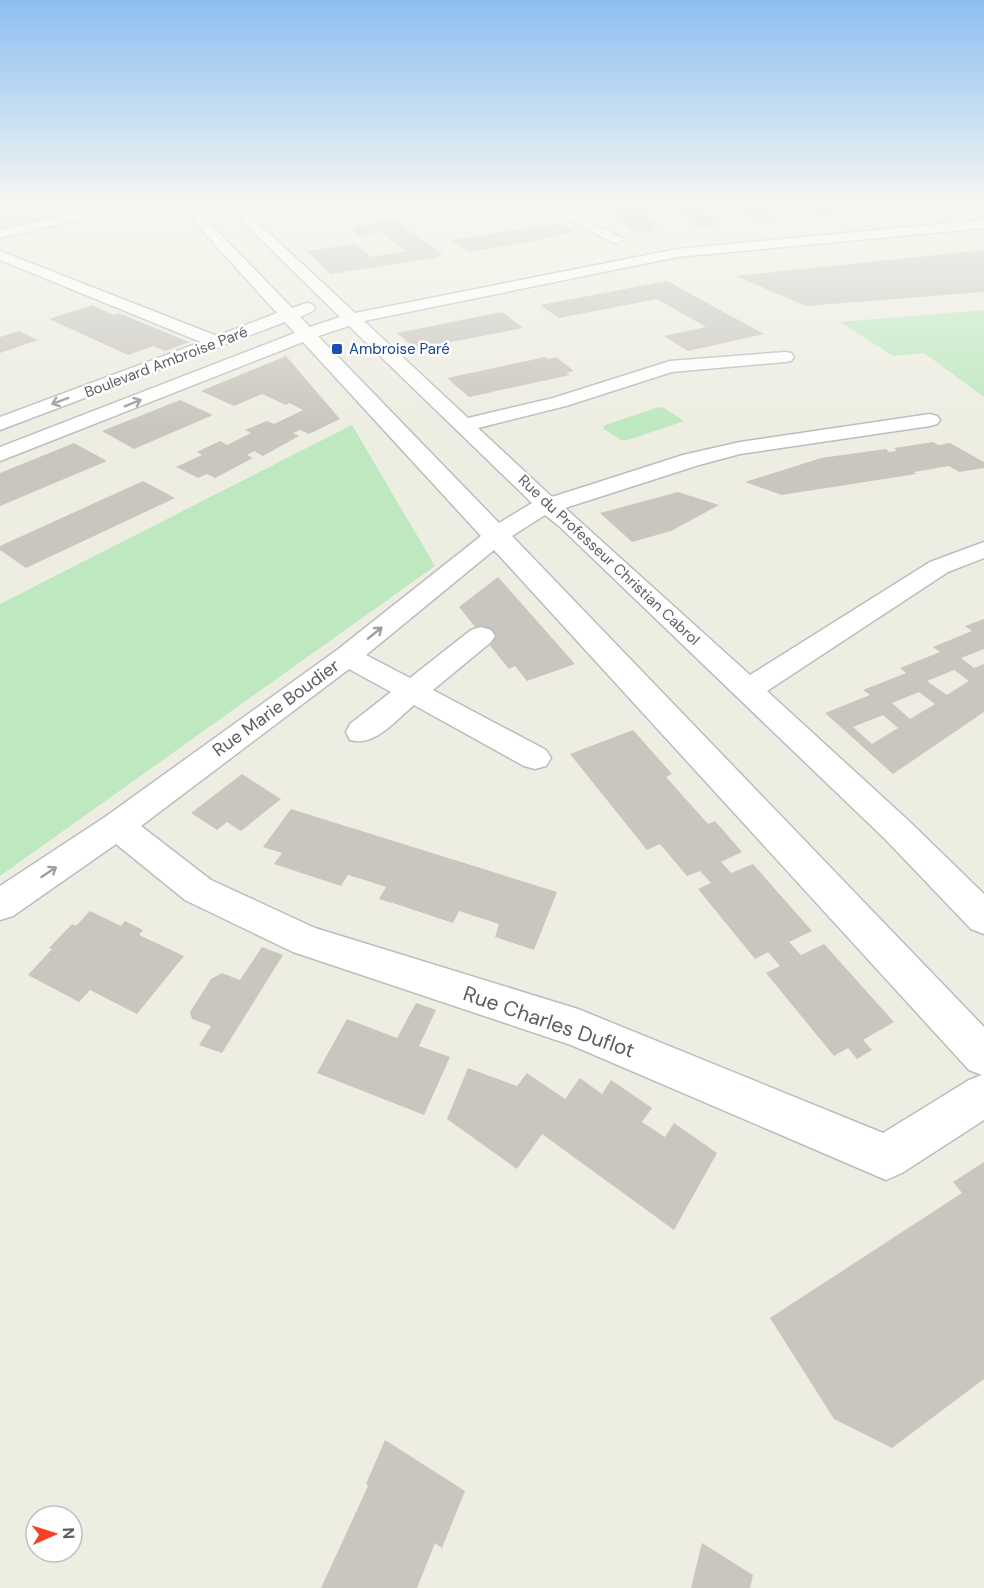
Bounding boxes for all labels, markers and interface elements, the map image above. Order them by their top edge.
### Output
street label: Boulevard Ambroise Paré [82,322,250,402]
place label: Ambroise Paré [349,339,450,359]
marker: Ambroise Paré [330,342,344,356]
one-way arrow [52,397,70,408]
one-way arrow [123,397,141,408]
street label: Rue du Professeur Christian Cabrol [514,470,704,650]
one-way arrow [367,627,383,640]
street label: Rue Marie Boudier [208,654,345,762]
one-way arrow [40,866,56,878]
street label: Rue Charles Duflot [460,980,638,1064]
north arrow [24,1504,84,1564]
text: N [58,1527,79,1540]

